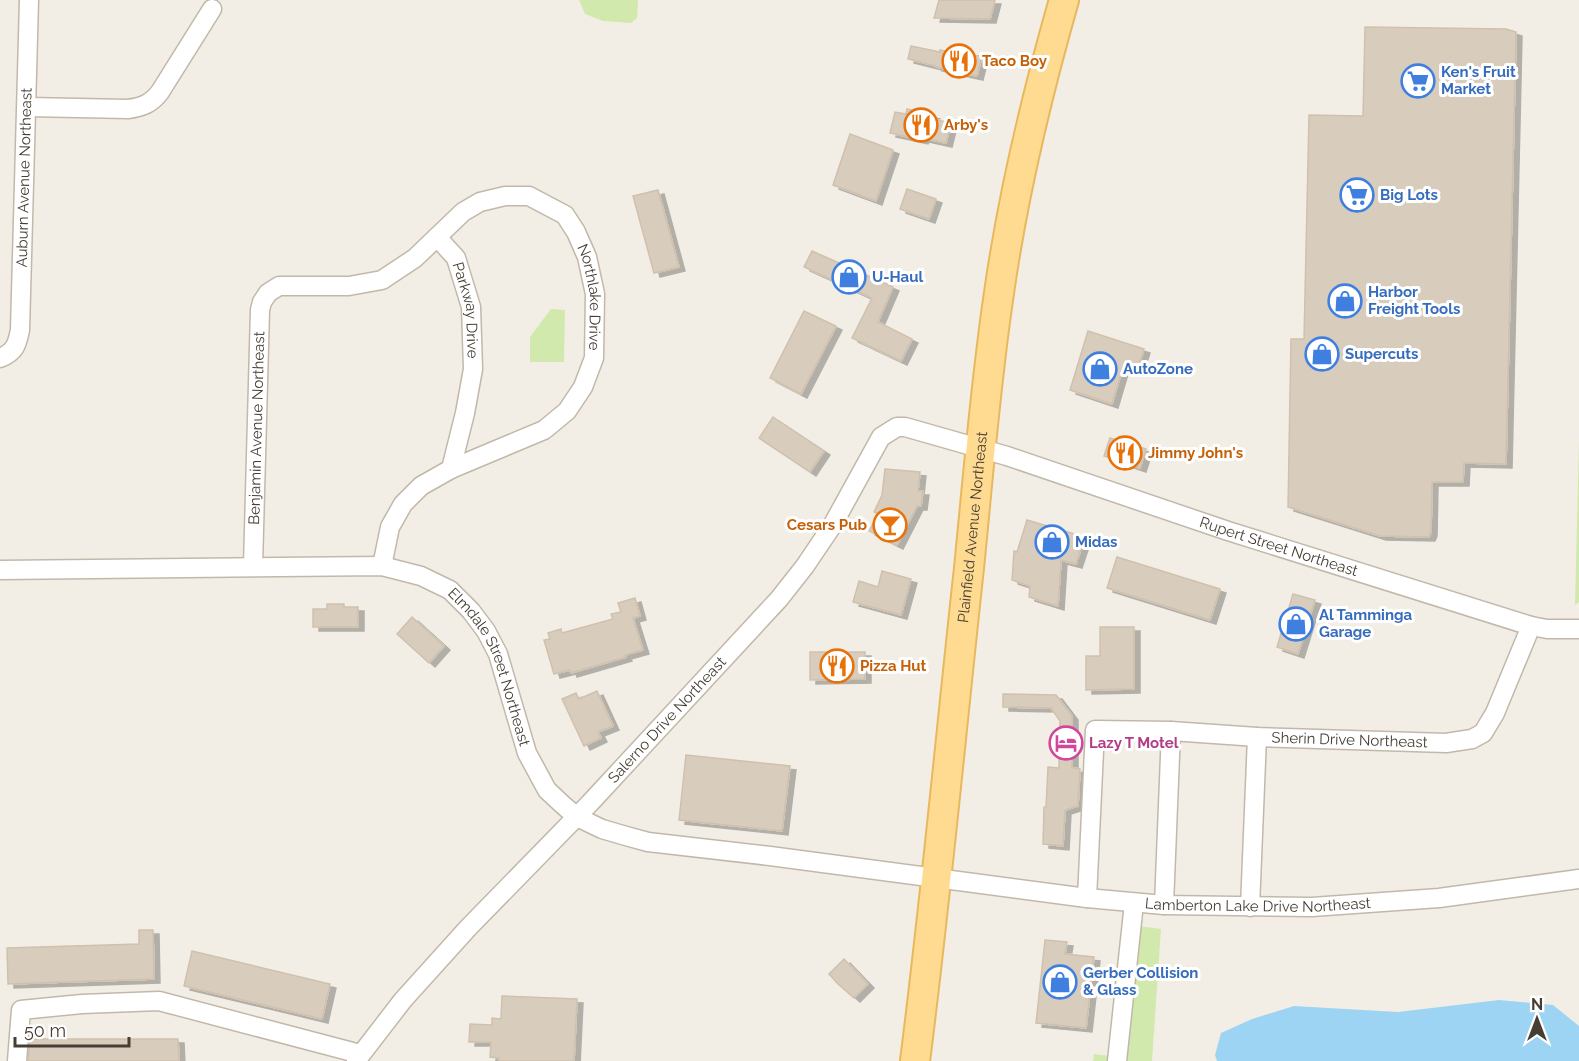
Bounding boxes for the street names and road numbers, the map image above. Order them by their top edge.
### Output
street label: Auburn Avenue Northeast [13,88,36,268]
street label: Northlake Drive [573,241,604,351]
street label: Parkway Drive [449,260,482,359]
street label: Benjamin Avenue Northeast [245,331,268,525]
street label: Plainfield Avenue Northeast [954,431,991,624]
street label: Rupert Street Northeast [1197,513,1360,580]
street label: Elmdale Street Northeast [444,584,534,748]
street label: Salerno Drive Northeast [604,653,730,787]
street label: Sherin Drive Northeast [1271,728,1428,751]
street label: Lamberton Lake Drive Northeast [1144,894,1371,916]

